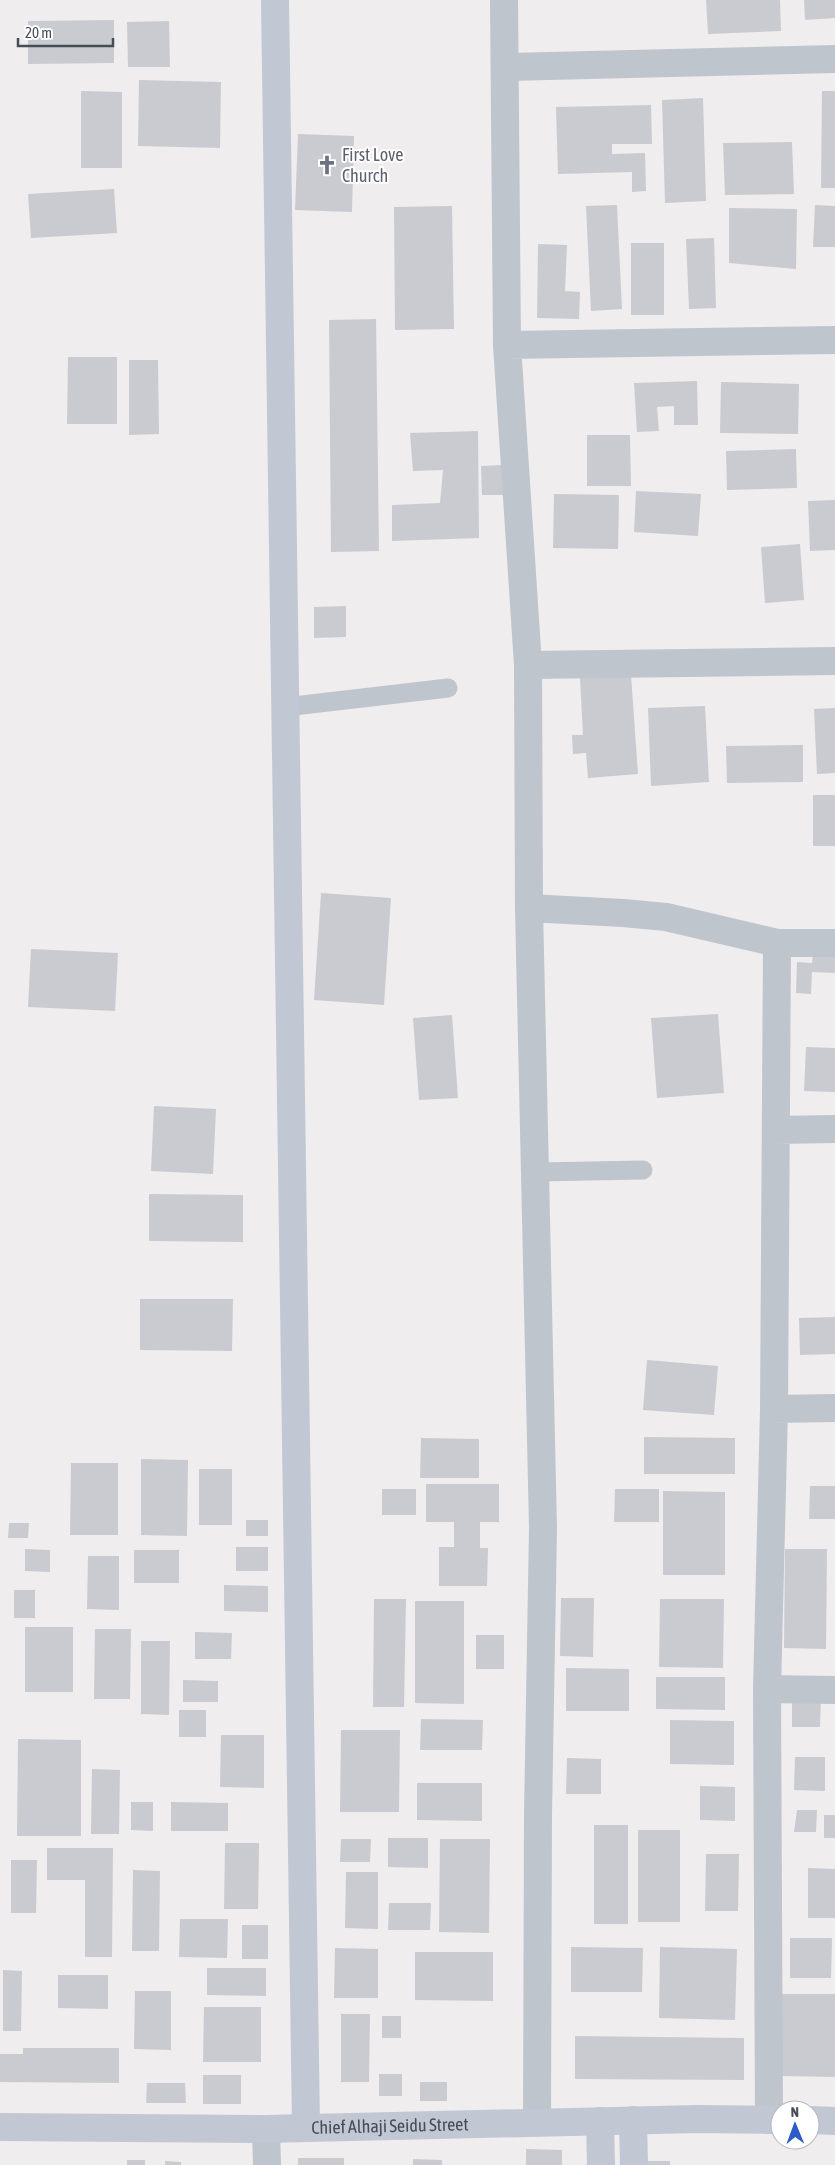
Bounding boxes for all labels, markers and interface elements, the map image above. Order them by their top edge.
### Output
scale bar [18,15,112,47]
text: 20 m [25,24,52,41]
place label: First Love Church [342,144,403,186]
church icon: First Love Church [316,154,338,176]
north arrow [770,2100,820,2150]
text: N [791,2104,799,2120]
street label: Chief Alhaji Seidu Street [311,2113,469,2138]

